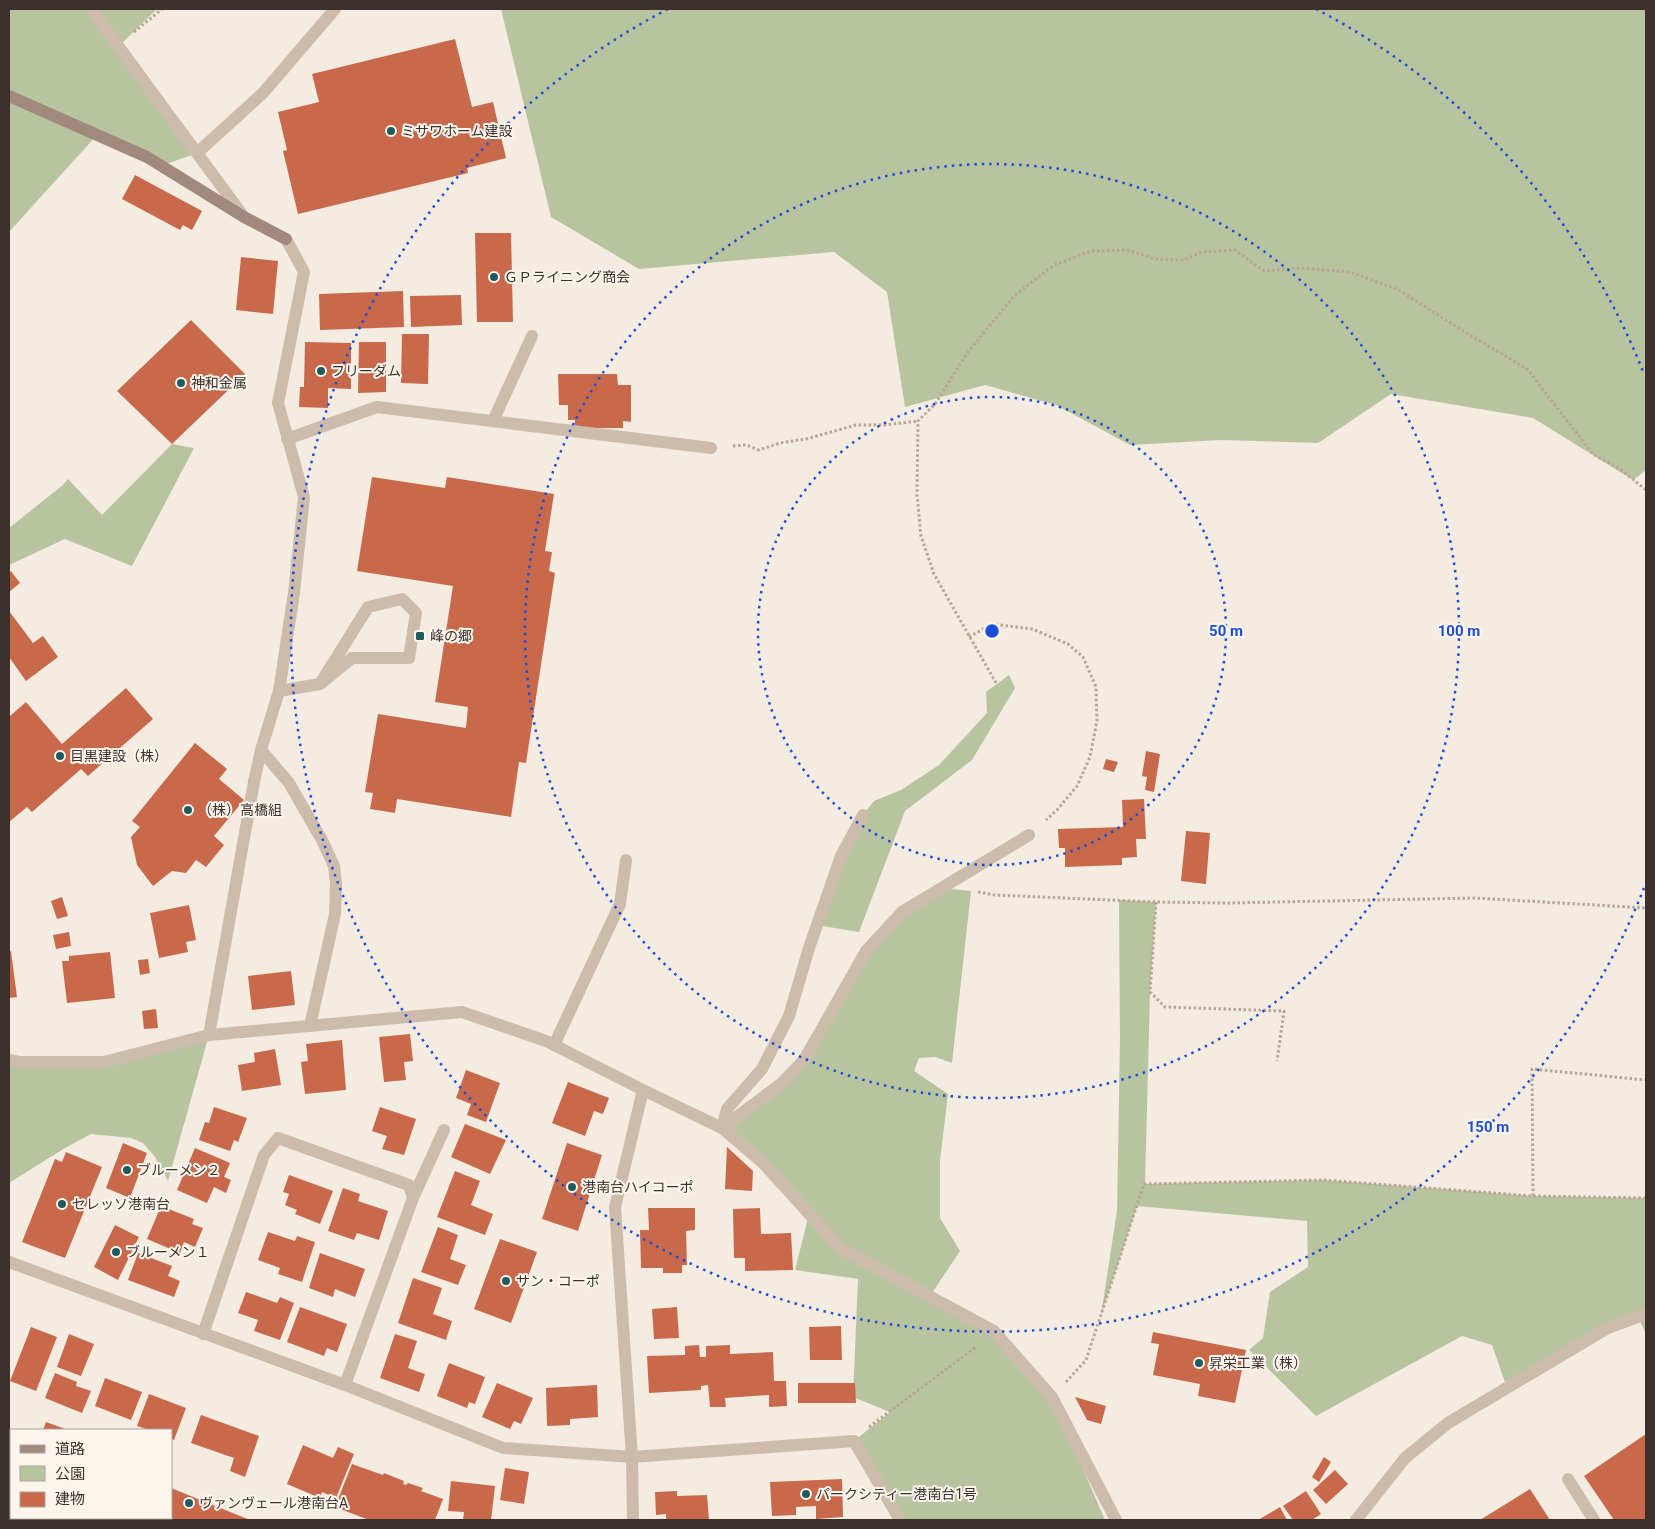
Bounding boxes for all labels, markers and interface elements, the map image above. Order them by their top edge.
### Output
place label: ミサワホーム建設 [401,123,513,139]
marker: ミサワホーム建設 [385,125,397,137]
place label: ＧＰライニング商会 [504,269,630,285]
marker: ＧＰライニング商会 [488,271,500,283]
place label: フリーダム [331,363,401,379]
marker: フリーダム [315,365,327,377]
place label: 神和金属 [191,375,247,391]
marker: 神和金属 [175,377,187,389]
centre of rings [983,622,1001,640]
text: 50 m [1209,622,1243,640]
text: 100 m [1438,622,1480,640]
place label: 峰の郷 [430,628,472,644]
marker: 峰の郷 [414,630,426,642]
place label: 目黒建設（株） [70,748,168,764]
marker: 目黒建設（株） [54,750,66,762]
place label: （株）高橋組 [198,802,282,818]
marker: （株）高橋組 [182,804,194,816]
text: 150 m [1467,1118,1509,1136]
place label: ブルーメン２ [137,1162,220,1178]
marker: ブルーメン２ [121,1164,133,1176]
place label: 港南台ハイコーポ [582,1179,694,1195]
marker: 港南台ハイコーポ [566,1181,578,1193]
place label: セレッソ港南台 [72,1196,170,1212]
marker: セレッソ港南台 [56,1198,68,1210]
place label: ブルーメン１ [126,1244,209,1260]
marker: ブルーメン１ [110,1246,122,1258]
place label: サン・コーポ [516,1273,600,1289]
marker: サン・コーポ [500,1275,512,1287]
place label: 昇栄工業（株） [1209,1355,1307,1371]
marker: 昇栄工業（株） [1193,1357,1205,1369]
legend [10,1429,172,1519]
text: 道路 [55,1440,85,1458]
text: 公園 [55,1465,85,1483]
place label: パークシティー港南台1号 [816,1486,977,1502]
marker: パークシティー港南台1号 [800,1488,812,1500]
text: 建物 [55,1490,85,1508]
place label: ヴァンヴェール港南台A [199,1495,348,1511]
marker: ヴァンヴェール港南台A [183,1497,195,1509]

